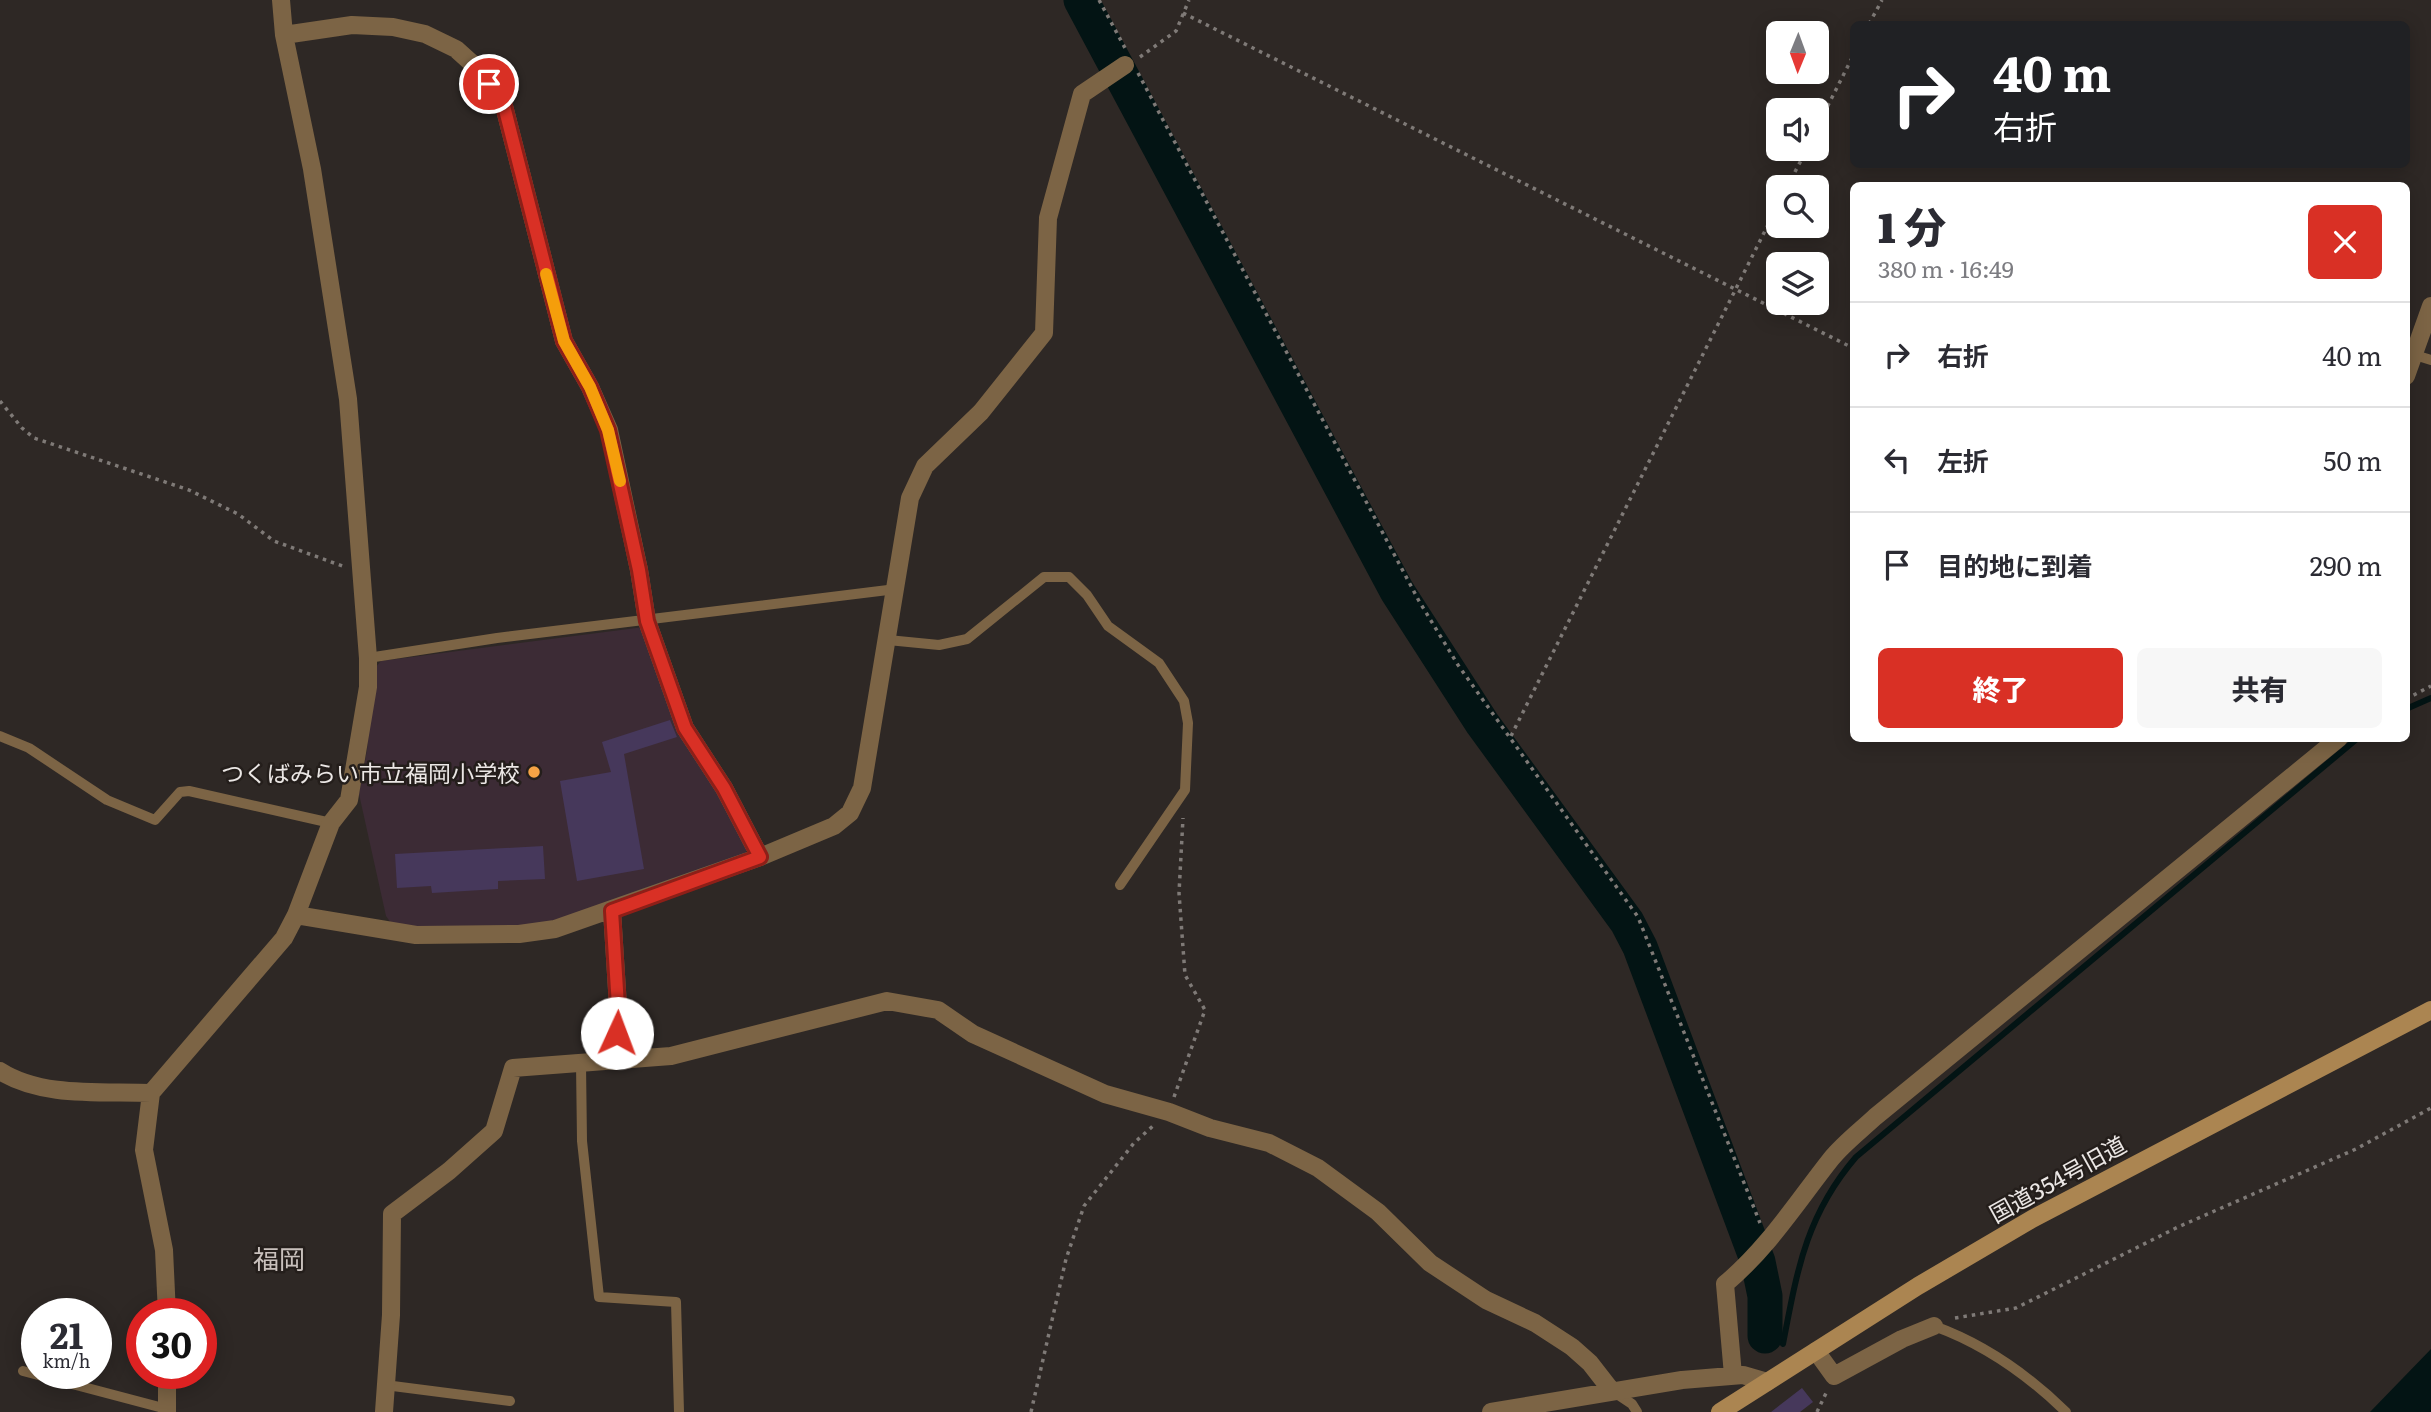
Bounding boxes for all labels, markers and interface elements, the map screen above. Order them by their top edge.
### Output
north arrow [1766,21,1829,84]
map controls [1766,21,1829,315]
text: 40 m [1993,34,2111,107]
icon: right [1878,49,1969,140]
pin [459,54,519,114]
icon: arrive [470,65,508,103]
button: sound [1766,98,1829,161]
text: 右折 [1993,101,2057,149]
button: search [1766,175,1829,238]
text: 1 分 [1878,194,1946,256]
button: close [2308,205,2382,279]
text: 380 m · 16:49 [1878,251,2014,285]
button: layers [1766,252,1829,315]
text: 右折 [1937,335,1989,374]
text: 40 m [2322,335,2382,374]
icon: right [1878,336,1916,374]
text: 左折 [1937,440,1989,479]
text: 50 m [2323,440,2382,479]
icon: left [1878,441,1916,479]
text: 目的地に到着 [1937,545,2093,584]
text: 290 m [2310,545,2382,584]
icon: arrive [1878,546,1916,584]
button: 終了 [1878,648,2123,728]
button: 共有 [2137,648,2382,728]
place label: つくばみらい市立福岡小学校 [221,755,520,789]
marker: つくばみらい市立福岡小学校 [526,764,542,780]
position arrow [580,996,654,1070]
street label: 国道354号旧道 [1982,1126,2132,1230]
district label: 福岡 [253,1238,305,1277]
speed limit sign: 30 [126,1298,217,1389]
text: 21 [50,1308,83,1360]
text: km/h [43,1347,90,1374]

